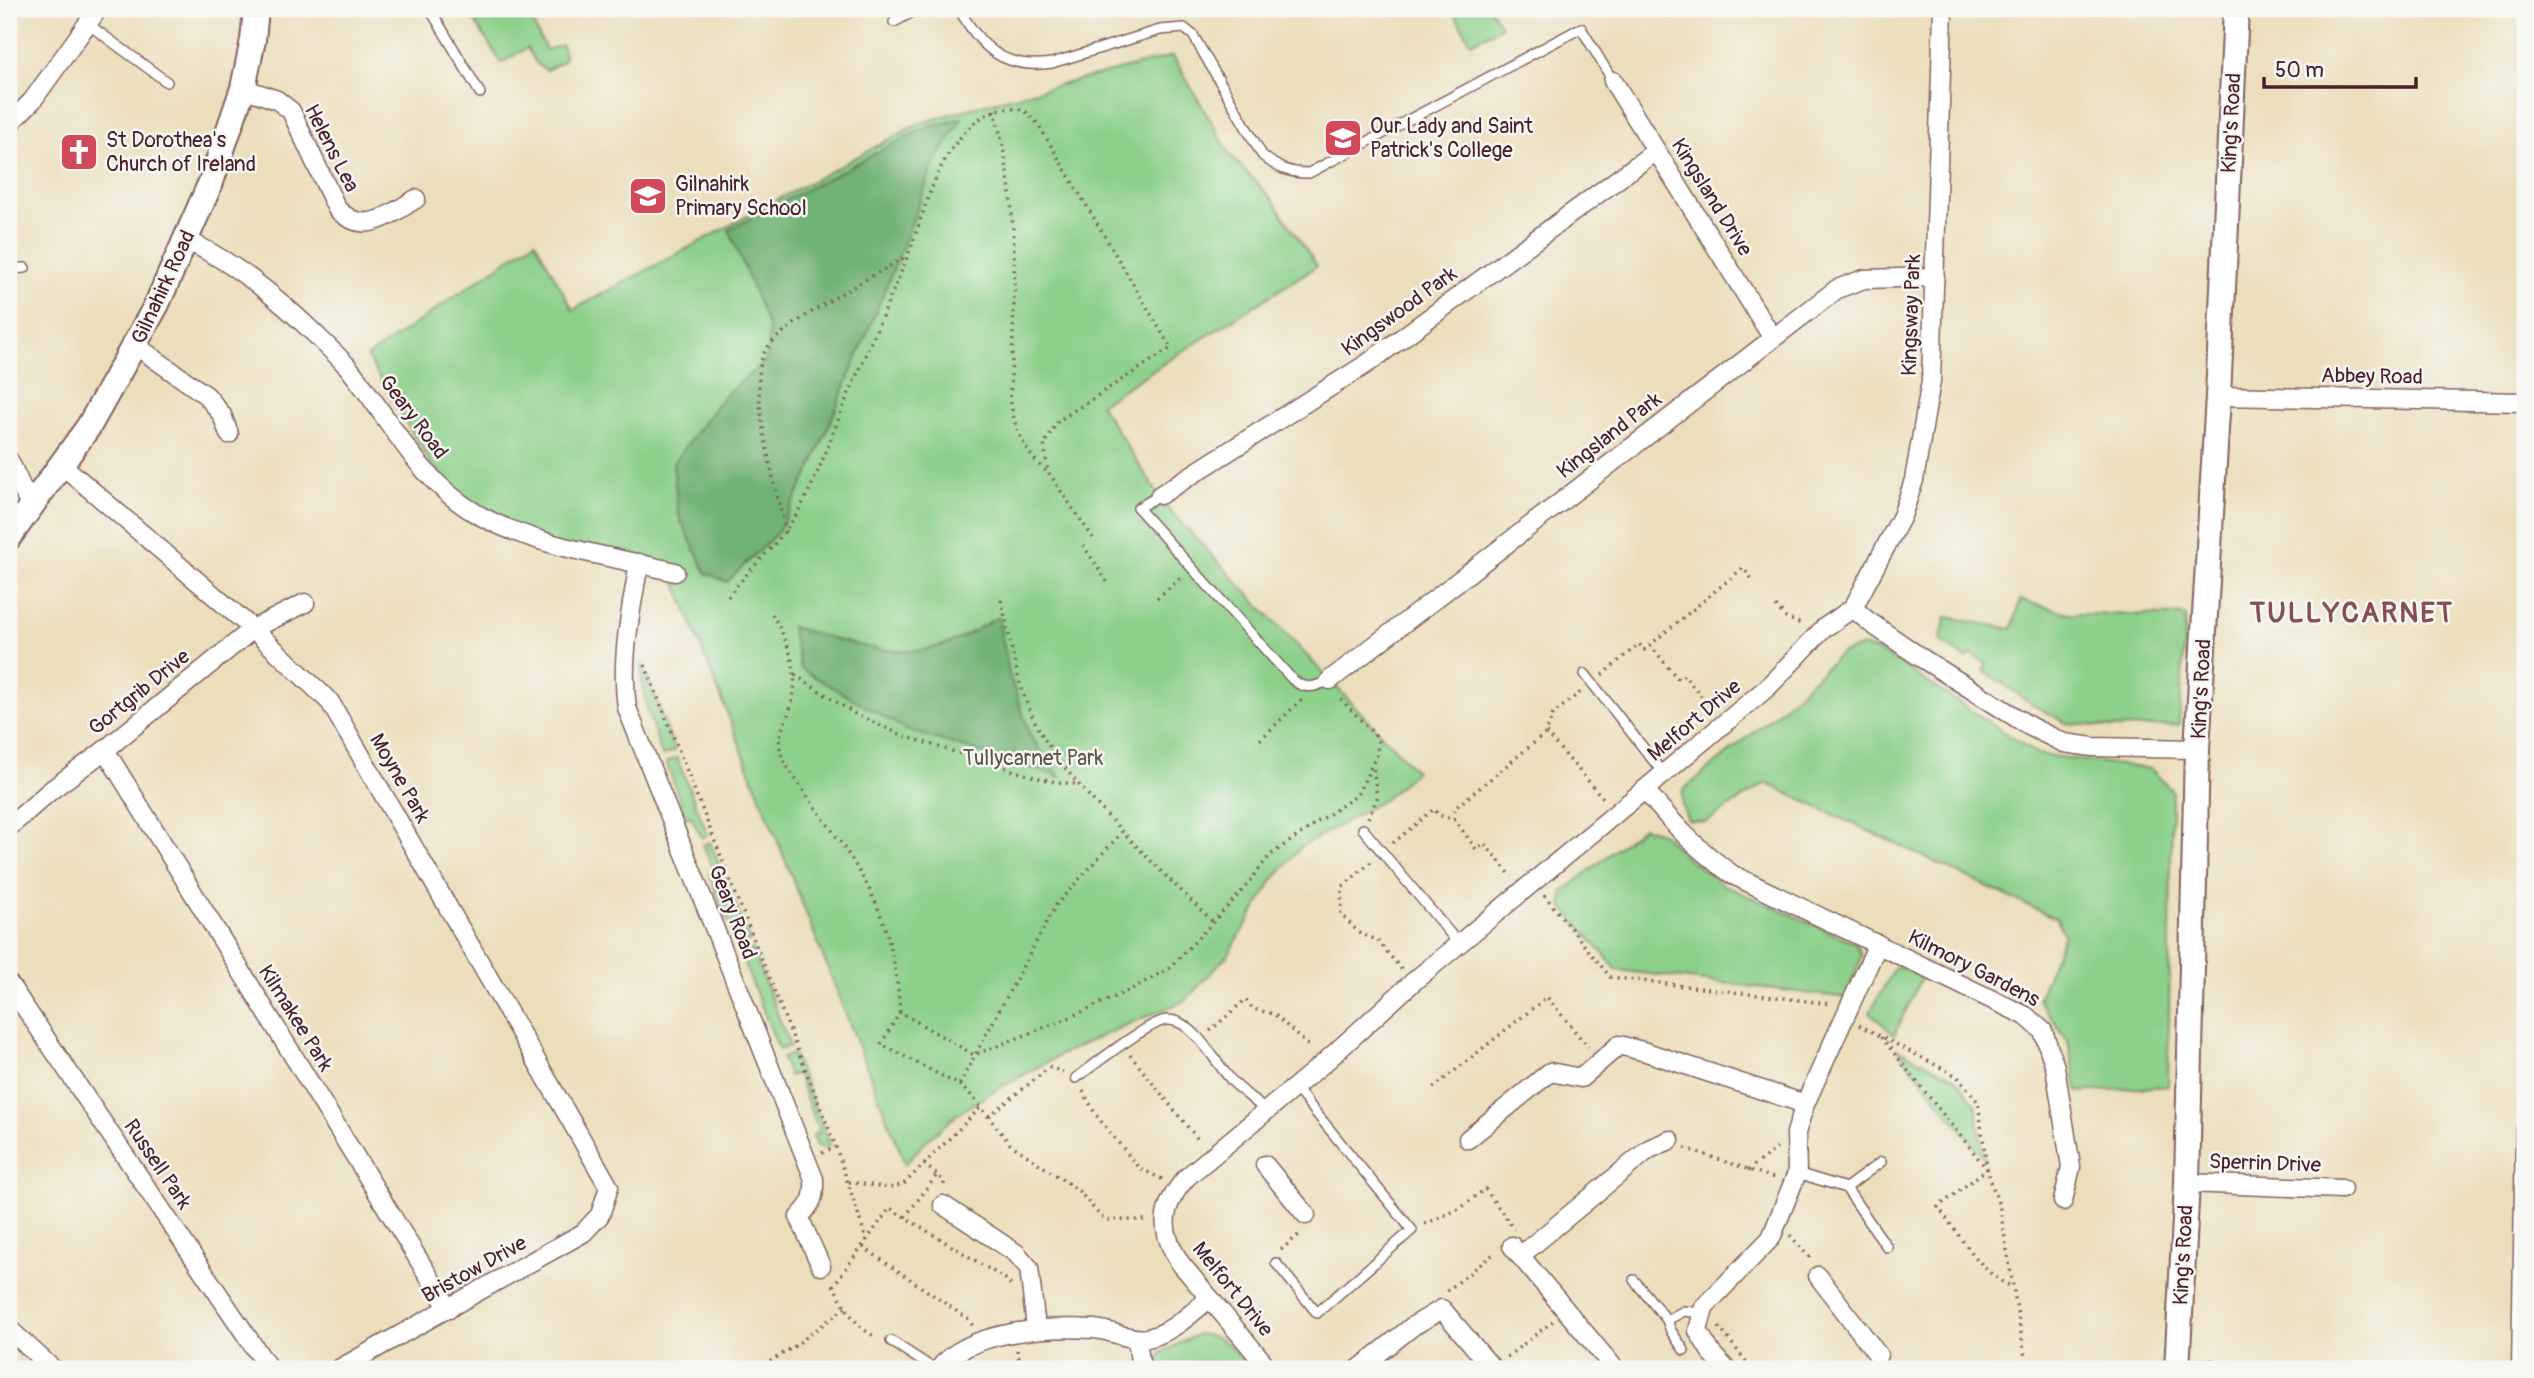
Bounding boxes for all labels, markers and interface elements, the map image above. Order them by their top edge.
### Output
scale bar [2264,46,2417,90]
text: 50 m [2275,57,2324,84]
street label: King's Road [2215,72,2248,174]
street label: Helens Lea [298,100,365,197]
place label: Our Lady and Saint Patrick's College [1370,113,1533,164]
school or university icon: Our Lady and Saint Patrick's College [1322,117,1364,159]
place label: St Dorothea's Church of Ireland [106,127,256,178]
church icon: St Dorothea's Church of Ireland [58,131,100,173]
street label: Kingsland Drive [1665,133,1759,262]
place label: Gilnahirk Primary School [675,171,807,222]
school or university icon: Gilnahirk Primary School [627,175,669,217]
street label: Gilnahirk Road [125,226,202,348]
street label: Kingsway Park [1896,253,1927,377]
street label: Kingswood Park [1336,260,1463,362]
street label: Abbey Road [2321,362,2423,391]
street label: Geary Road [373,370,454,465]
street label: Kingsland Park [1551,386,1667,485]
district label: TULLYCARNET [2249,596,2454,631]
street label: King's Road [2185,638,2218,740]
street label: Gortgrib Drive [83,643,196,741]
street label: Melfort Drive [1642,673,1747,767]
street label: Moyne Park [363,729,436,828]
park label: Tullycarnet Park [963,745,1103,772]
street label: Geary Road [702,861,763,963]
street label: Kilmory Gardens [1903,924,2045,1014]
street label: Kilmakee Park [252,960,339,1077]
street label: Russell Park [118,1114,198,1215]
street label: Sperrin Drive [2208,1148,2322,1179]
street label: King's Road [2167,1204,2200,1306]
street label: Bristow Drive [417,1229,532,1309]
street label: Melfort Drive [1186,1236,1279,1343]

